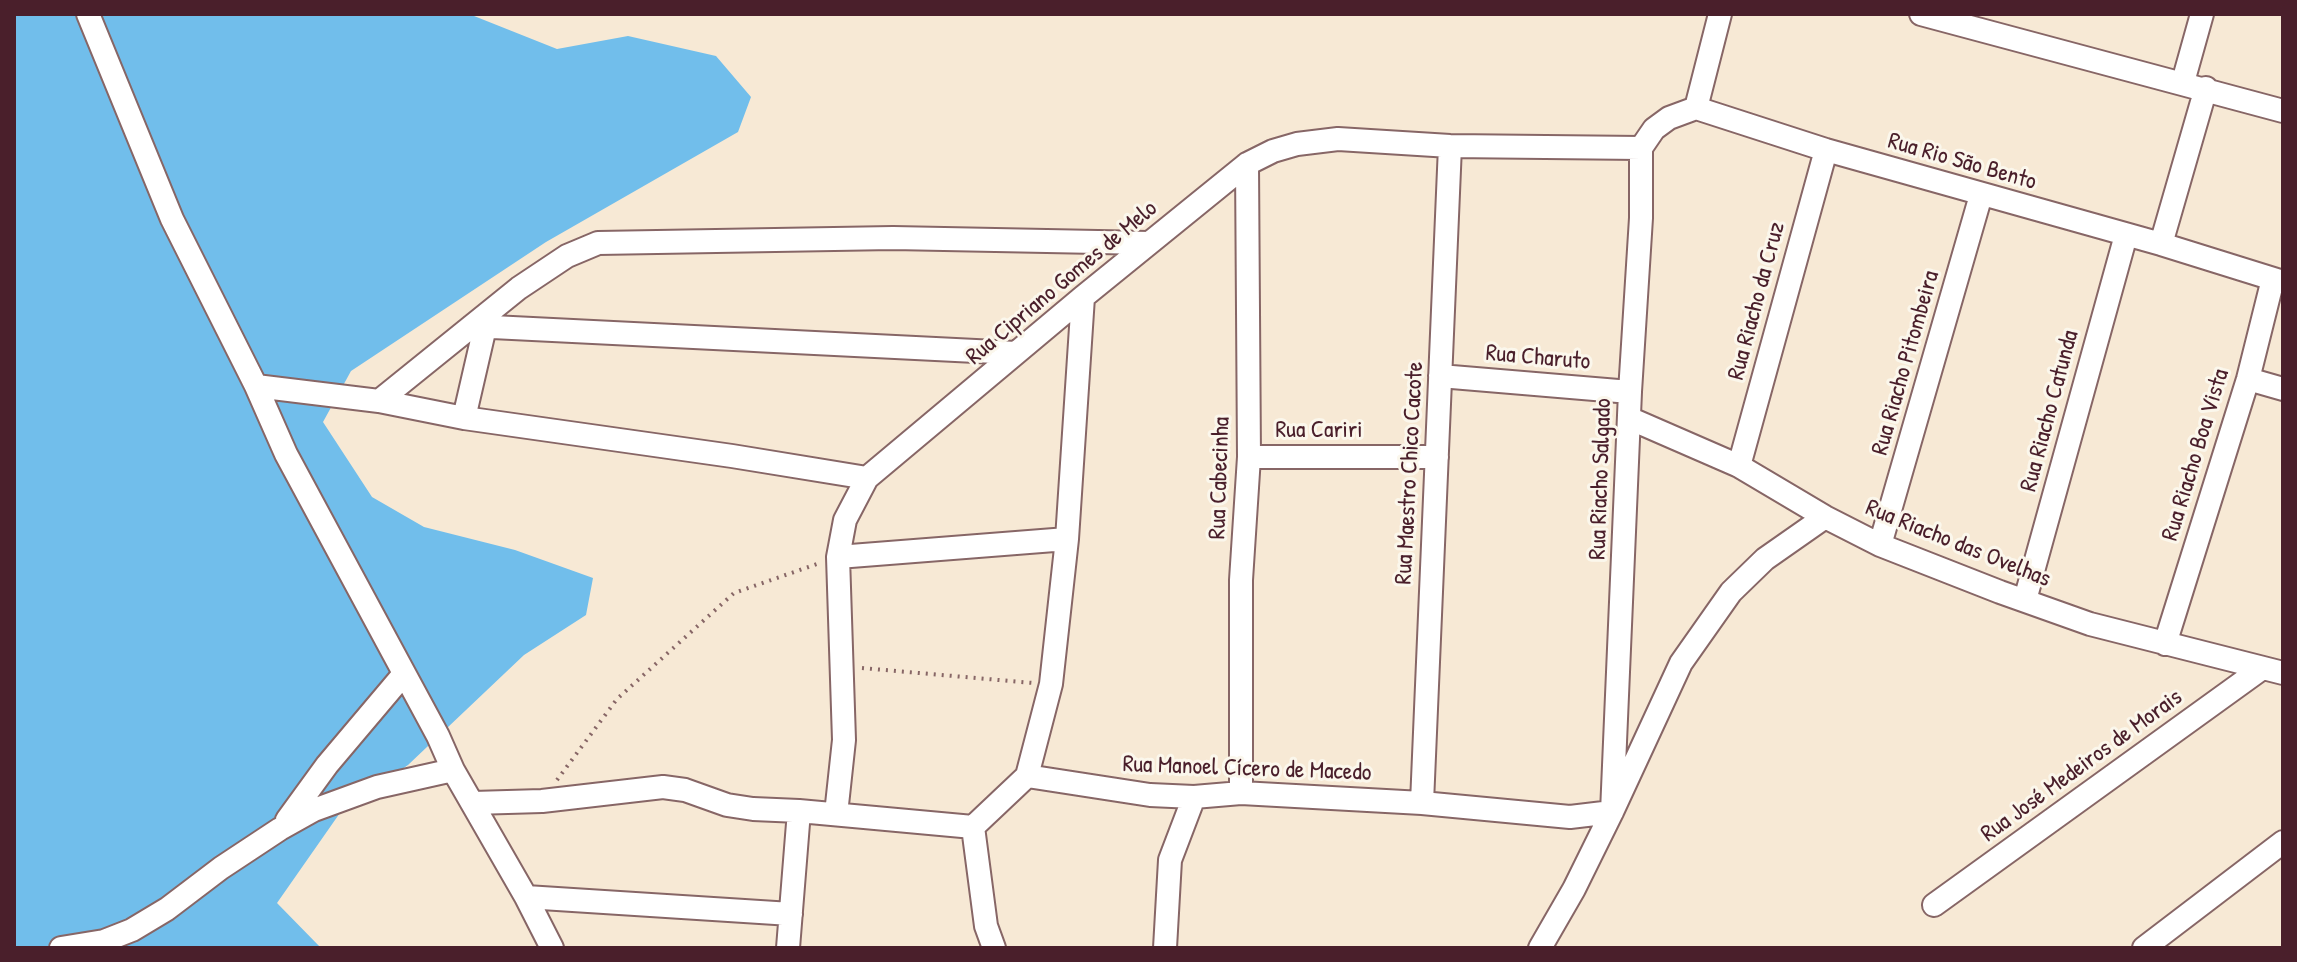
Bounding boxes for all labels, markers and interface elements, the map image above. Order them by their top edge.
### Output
street label: Rua Rio São Bento [1884,127,2040,197]
street label: Rua Cipriano Gomes de Melo [961,195,1163,371]
street label: Rua Riacho da Cruz [1722,219,1792,383]
street label: Rua Riacho Pitombeira [1866,268,1946,458]
street label: Rua Riacho Catunda [2015,327,2085,495]
street label: Rua Charuto [1485,339,1591,377]
street label: Rua Maestro Chico Cacote [1390,361,1430,585]
street label: Rua Riacho Boa Vista [2156,366,2236,544]
street label: Rua Riacho Salgado [1584,398,1618,560]
street label: Rua Cabecinha [1203,416,1237,540]
street label: Rua Cariri [1275,417,1363,445]
street label: Rua Riacho das Ovelhas [1861,494,2055,594]
street label: Rua José Medeiros de Morais [1976,683,2188,849]
street label: Rua Manoel Cícero de Macedo [1122,750,1372,788]

